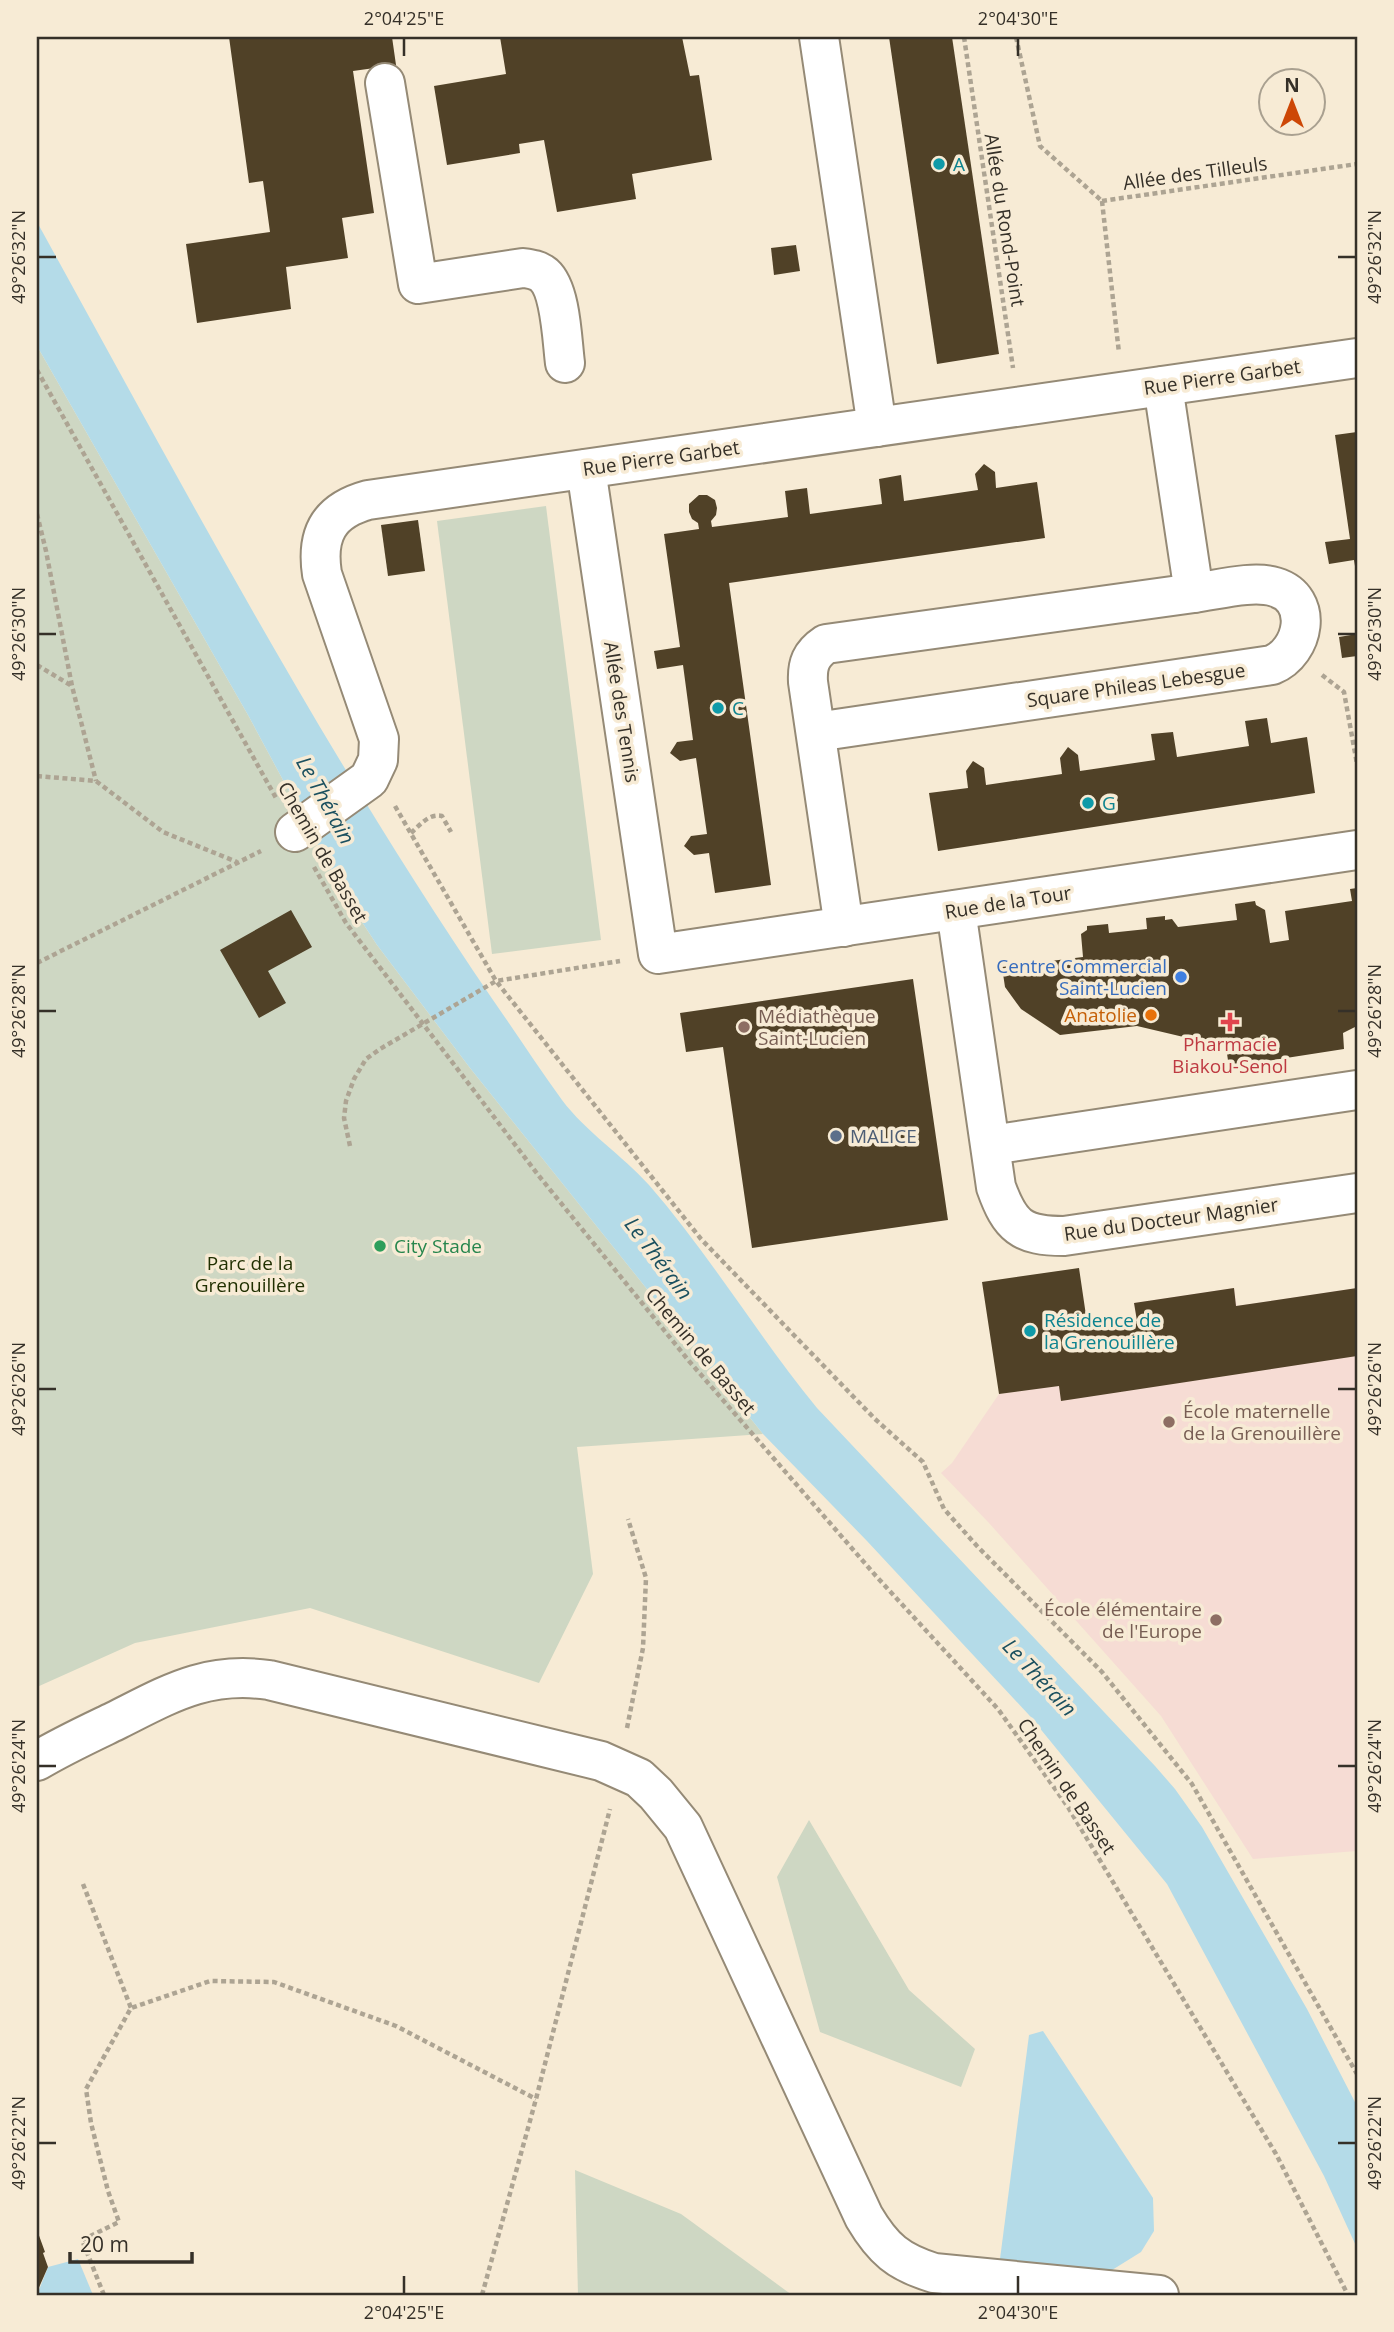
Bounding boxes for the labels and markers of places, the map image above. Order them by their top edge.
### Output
place label: A [953,151,965,177]
marker: A [931,156,947,172]
place label: C [732,695,744,721]
marker: C [710,700,726,716]
place label: G [1102,790,1116,816]
marker: G [1080,795,1096,811]
place label: Centre Commercial Saint-Lucien [996,953,1167,1001]
marker: Centre Commercial Saint-Lucien [1173,969,1189,985]
place label: Anatolie [1064,1002,1137,1028]
place label: Médiathèque Saint-Lucien [758,1003,876,1051]
marker: Anatolie [1143,1007,1159,1023]
marker: Pharmacie Biakou-Senol [1222,1014,1238,1030]
marker: Médiathèque Saint-Lucien [736,1019,752,1035]
place label: Pharmacie Biakou-Senol [1172,1031,1288,1079]
place label: MALICE [850,1123,917,1149]
marker: MALICE [828,1128,844,1144]
place label: City Stade [394,1233,482,1259]
marker: City Stade [372,1238,388,1254]
place label: Résidence de la Grenouillère [1044,1307,1175,1355]
marker: Résidence de la Grenouillère [1022,1323,1038,1339]
place label: École maternelle de la Grenouillère [1183,1398,1341,1446]
marker: École maternelle de la Grenouillère [1161,1414,1177,1430]
place label: École élémentaire de l'Europe [1044,1596,1202,1644]
marker: École élémentaire de l'Europe [1208,1612,1224,1628]

